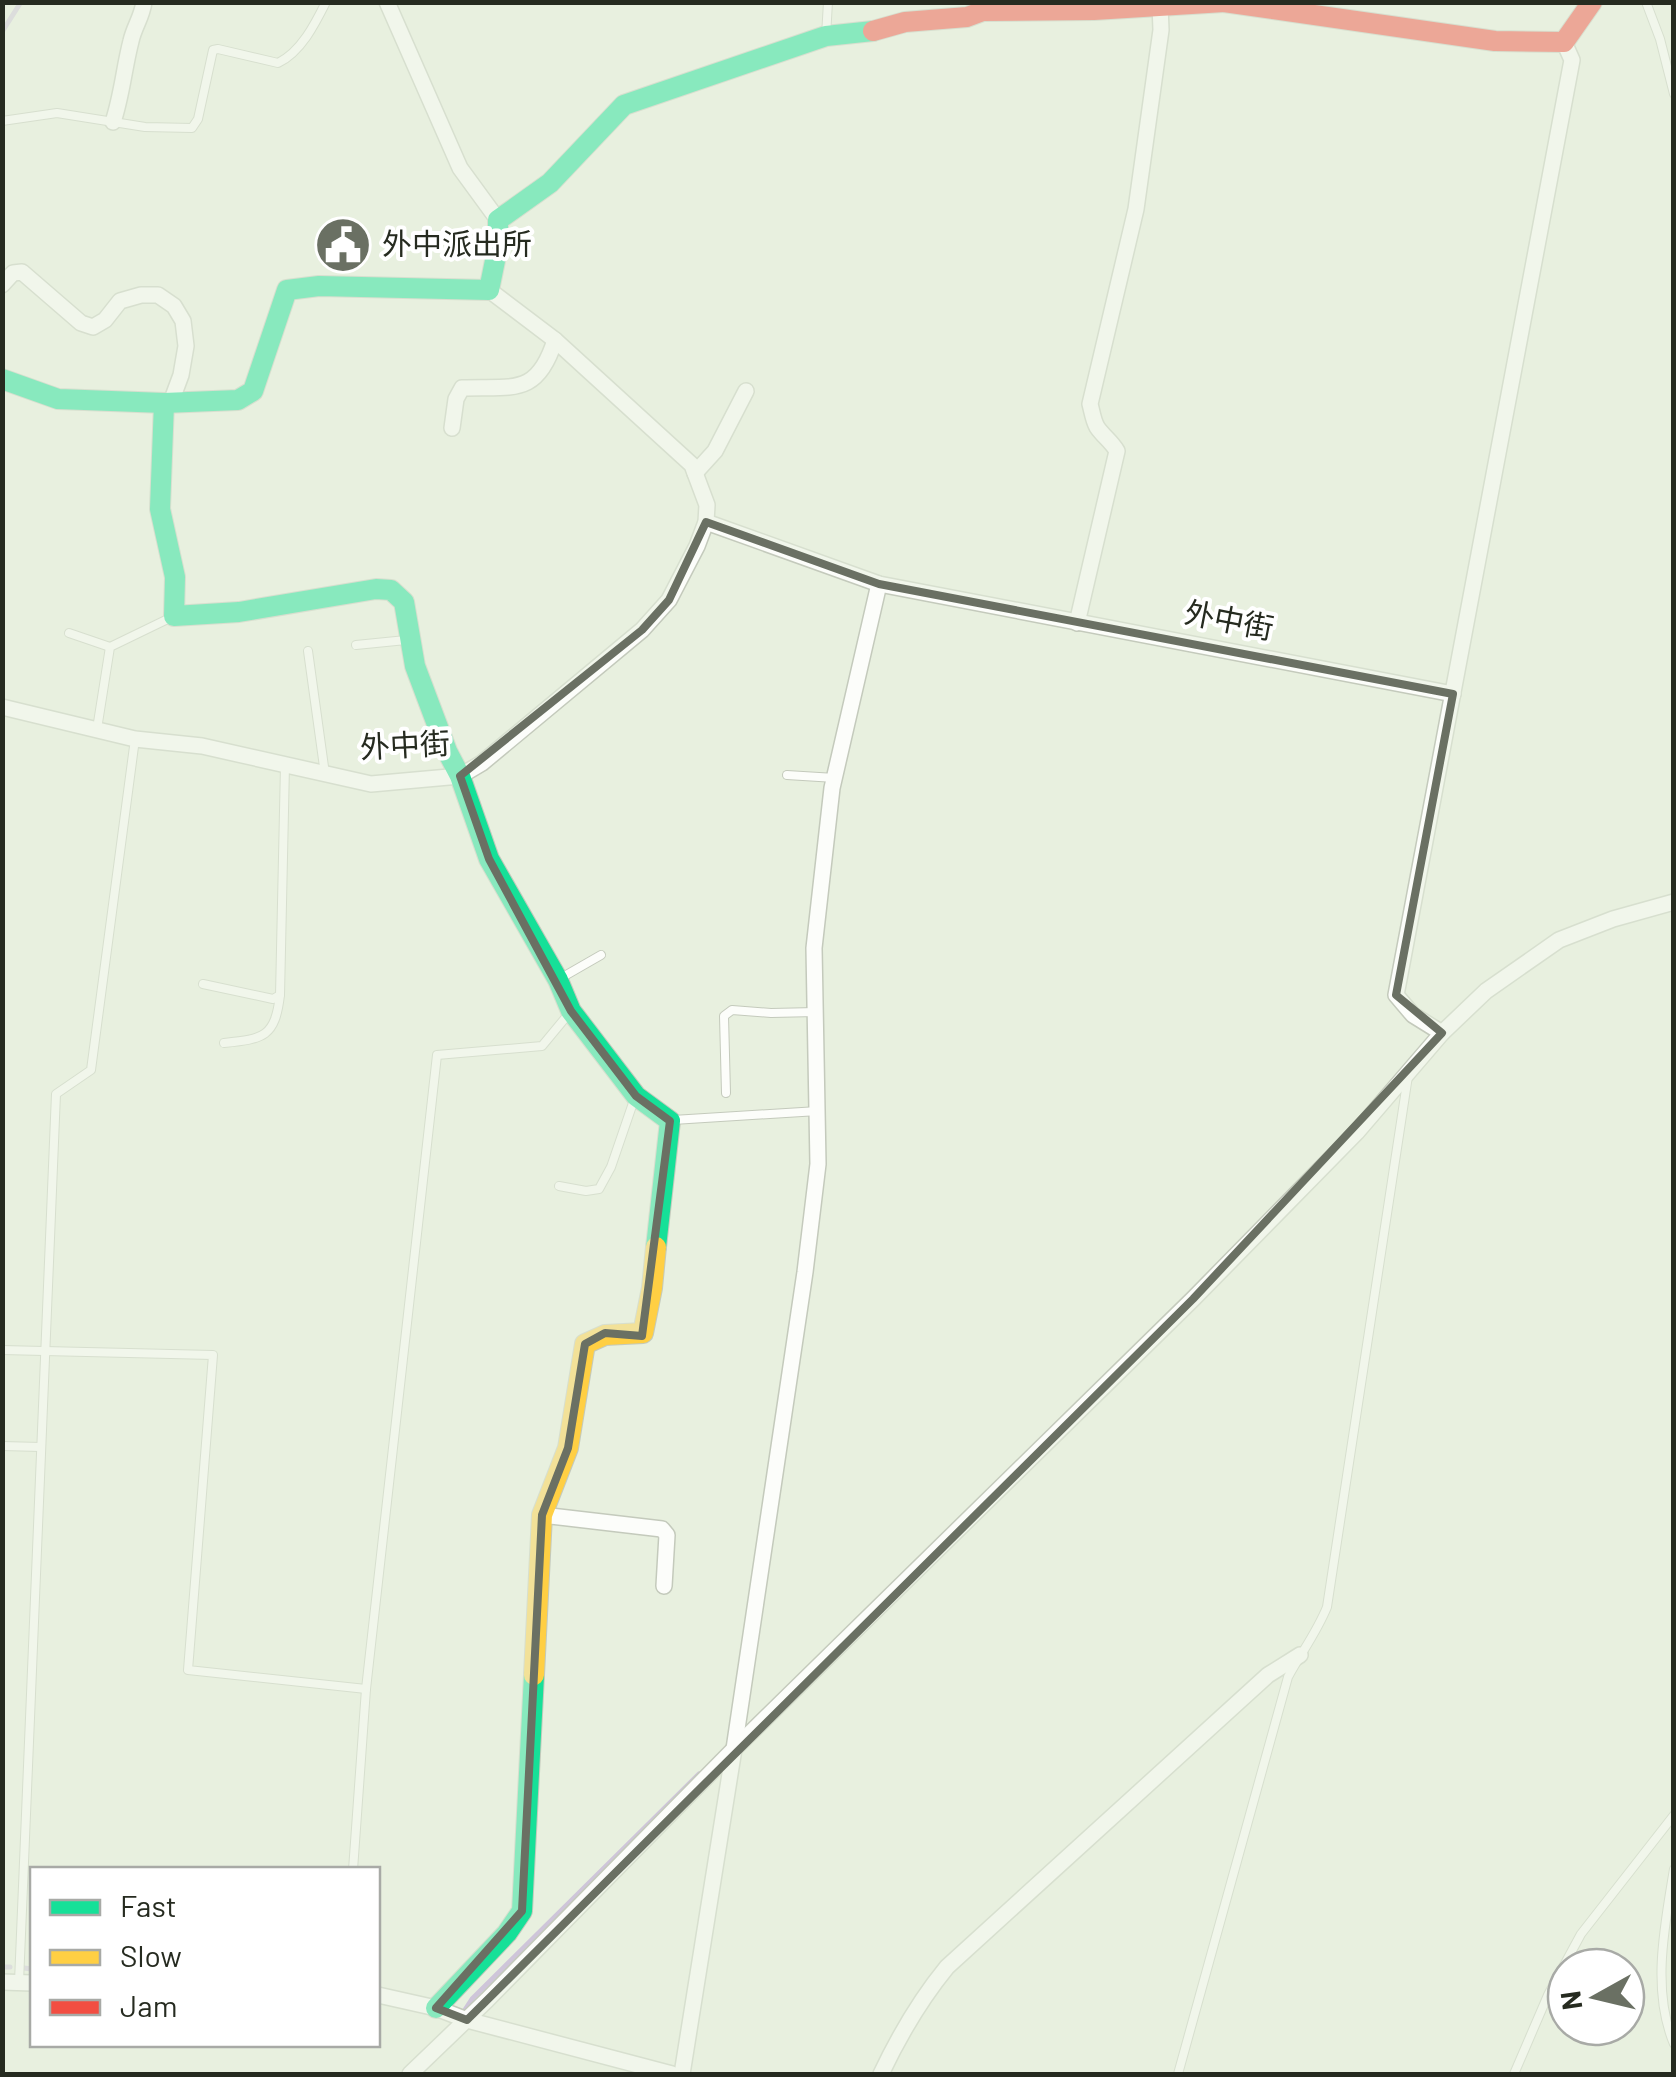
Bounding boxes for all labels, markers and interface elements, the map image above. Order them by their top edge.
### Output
public building icon: 外中派出所 [313,215,373,275]
place label: 外中派出所 [382,225,532,261]
street label: 外中街 [1182,593,1277,645]
street label: 外中街 [359,724,451,764]
legend [30,1867,380,2047]
text: Fast [120,1887,177,1923]
text: Slow [120,1937,182,1973]
north arrow [1546,1947,1646,2047]
text: Jam [120,1987,177,2023]
text: N [1552,1989,1588,2012]

